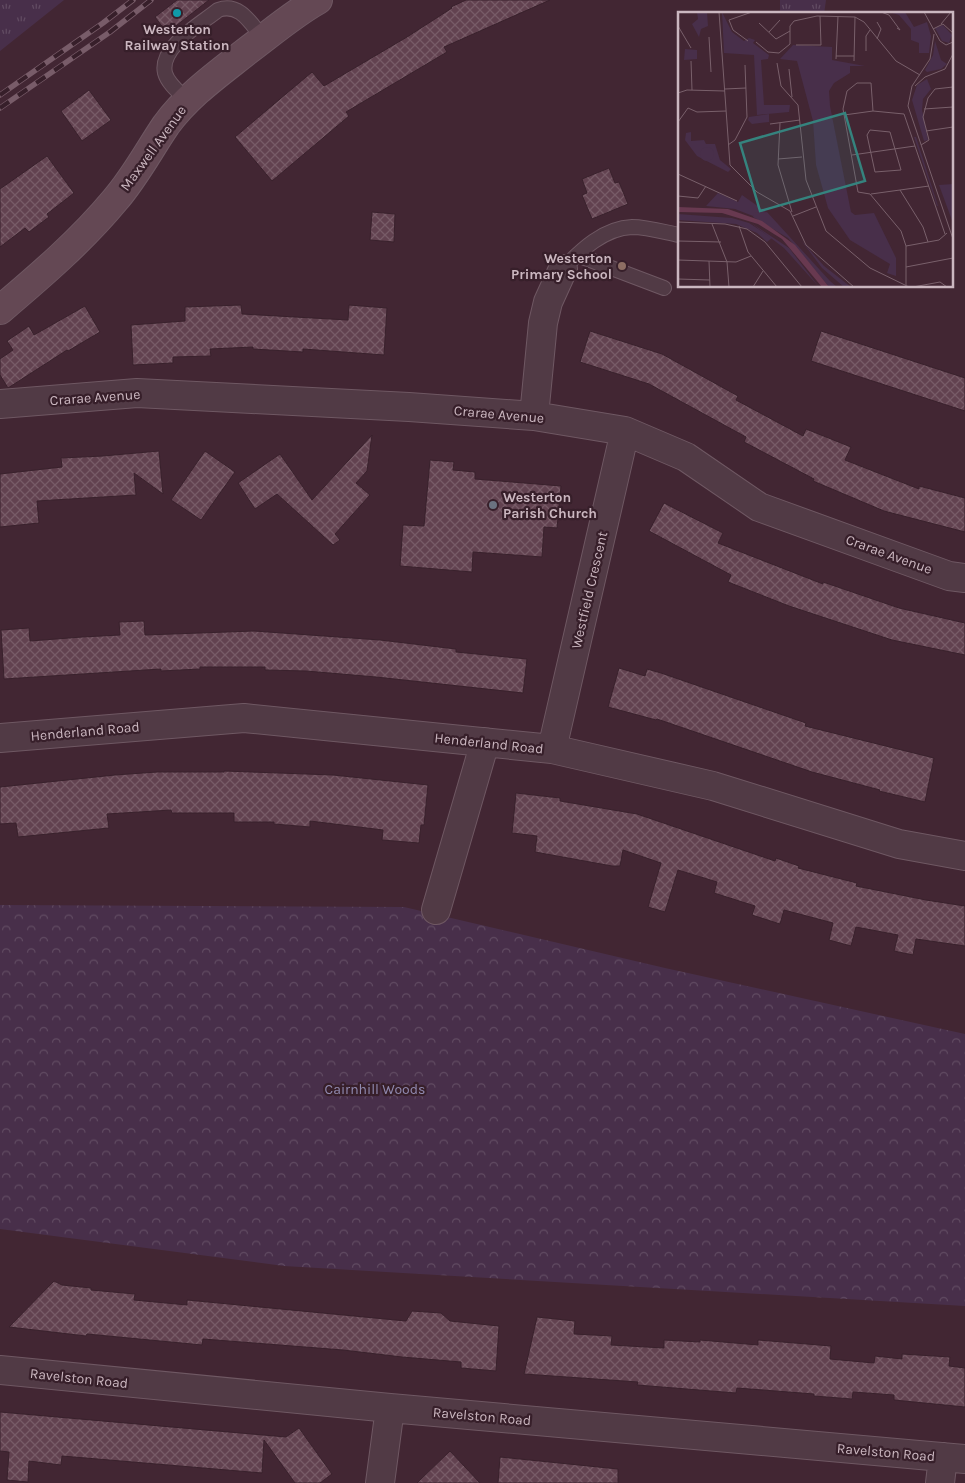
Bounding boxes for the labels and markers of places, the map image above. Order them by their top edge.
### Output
marker: Westerton Railway Station [171,7,183,19]
place label: Westerton Railway Station [125,21,229,54]
place label: Westerton Primary School [511,250,612,283]
marker: Westerton Primary School [616,260,628,272]
place label: Westerton Parish Church [503,489,597,522]
marker: Westerton Parish Church [487,499,499,511]

